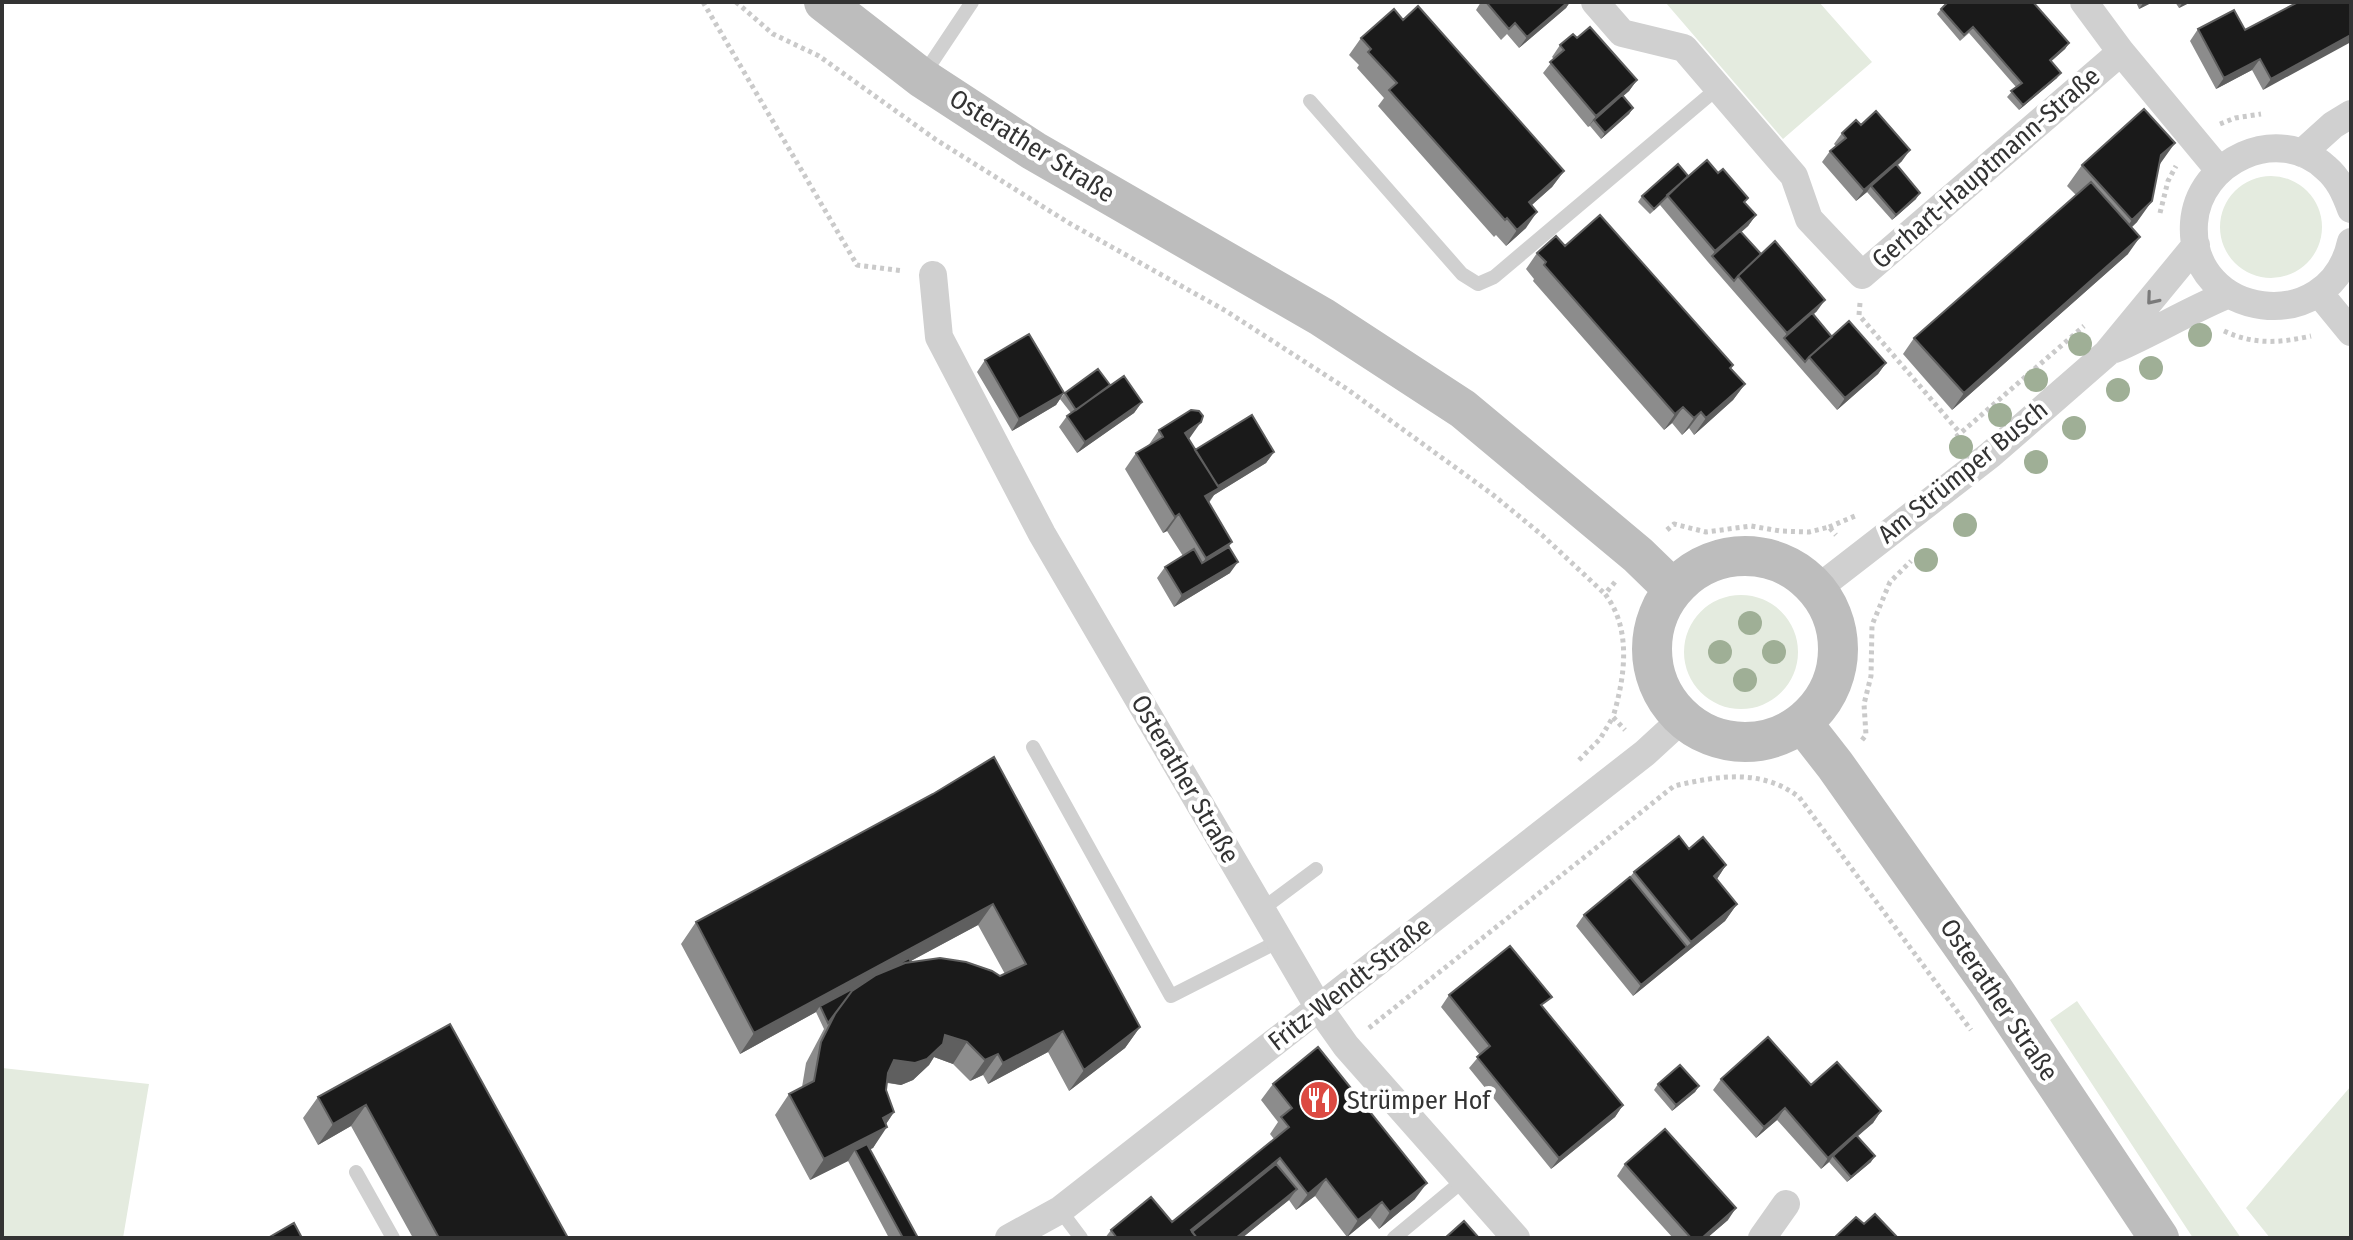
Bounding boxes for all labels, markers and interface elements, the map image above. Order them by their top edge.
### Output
street label: Gerhart-Hauptmann-Straße [1866,61,2106,275]
street label: Osterather Straße [944,83,1120,209]
one-way arrow [2147,290,2162,304]
street label: Am Strümper Busch [1872,394,2054,550]
street label: Osterather Straße [1124,689,1246,869]
street label: Fritz-Wendt-Straße [1262,911,1438,1057]
street label: Osterather Straße [1933,913,2065,1087]
restaurant icon: Strümper Hof [1298,1079,1340,1121]
place label: Strümper Hof [1347,1085,1492,1116]

